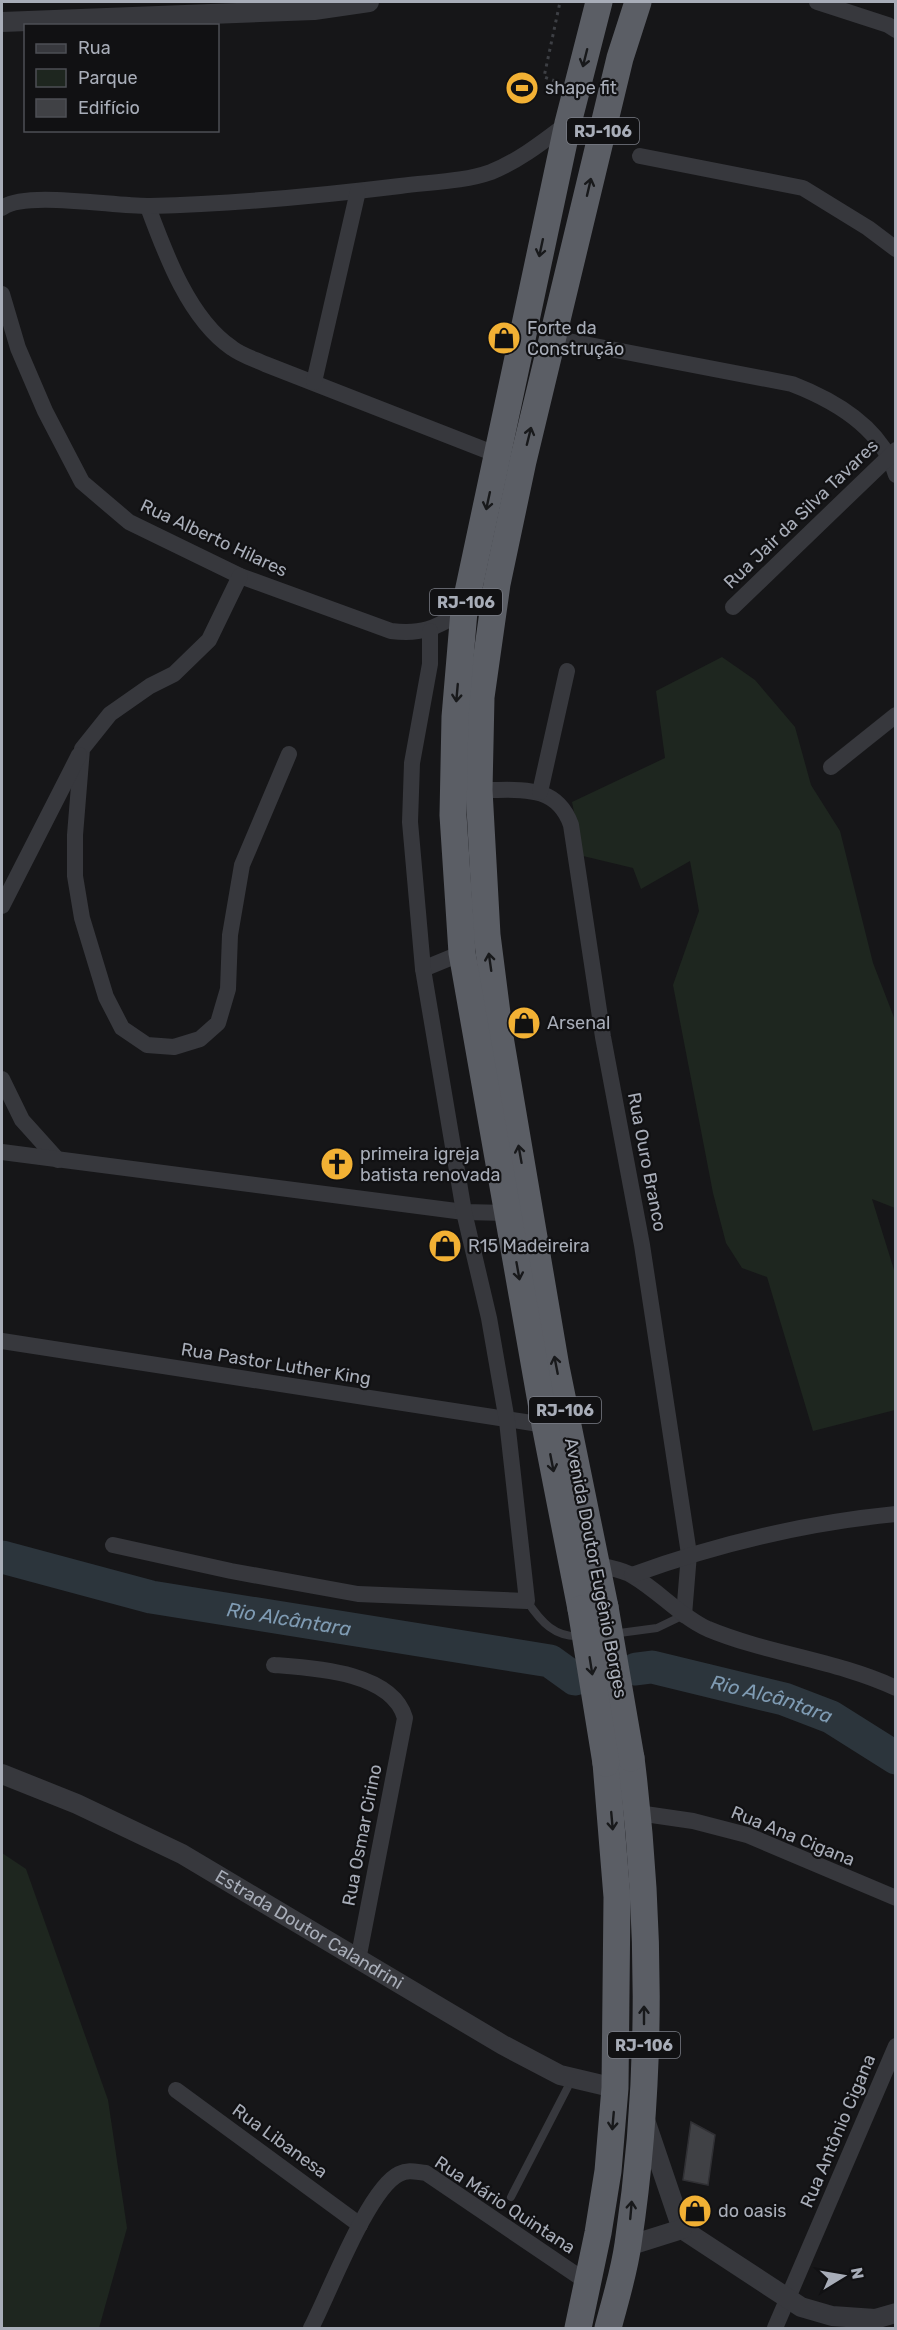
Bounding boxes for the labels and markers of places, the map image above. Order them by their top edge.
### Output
sports icon: shape fit [504,70,540,106]
place label: shape fit [545,77,617,99]
place label: Forte da Construção [527,317,624,360]
shop icon: Forte da Construção [486,320,522,356]
shop icon: Arsenal [506,1005,542,1041]
place label: Arsenal [547,1012,610,1034]
place label: primeira igreja batista renovada [360,1143,500,1186]
church icon: primeira igreja batista renovada [319,1146,355,1182]
shop icon: R15 Madeireira [427,1228,463,1264]
place label: R15 Madeireira [468,1235,590,1257]
shop icon: do oasis [677,2193,713,2229]
place label: do oasis [718,2200,786,2222]

